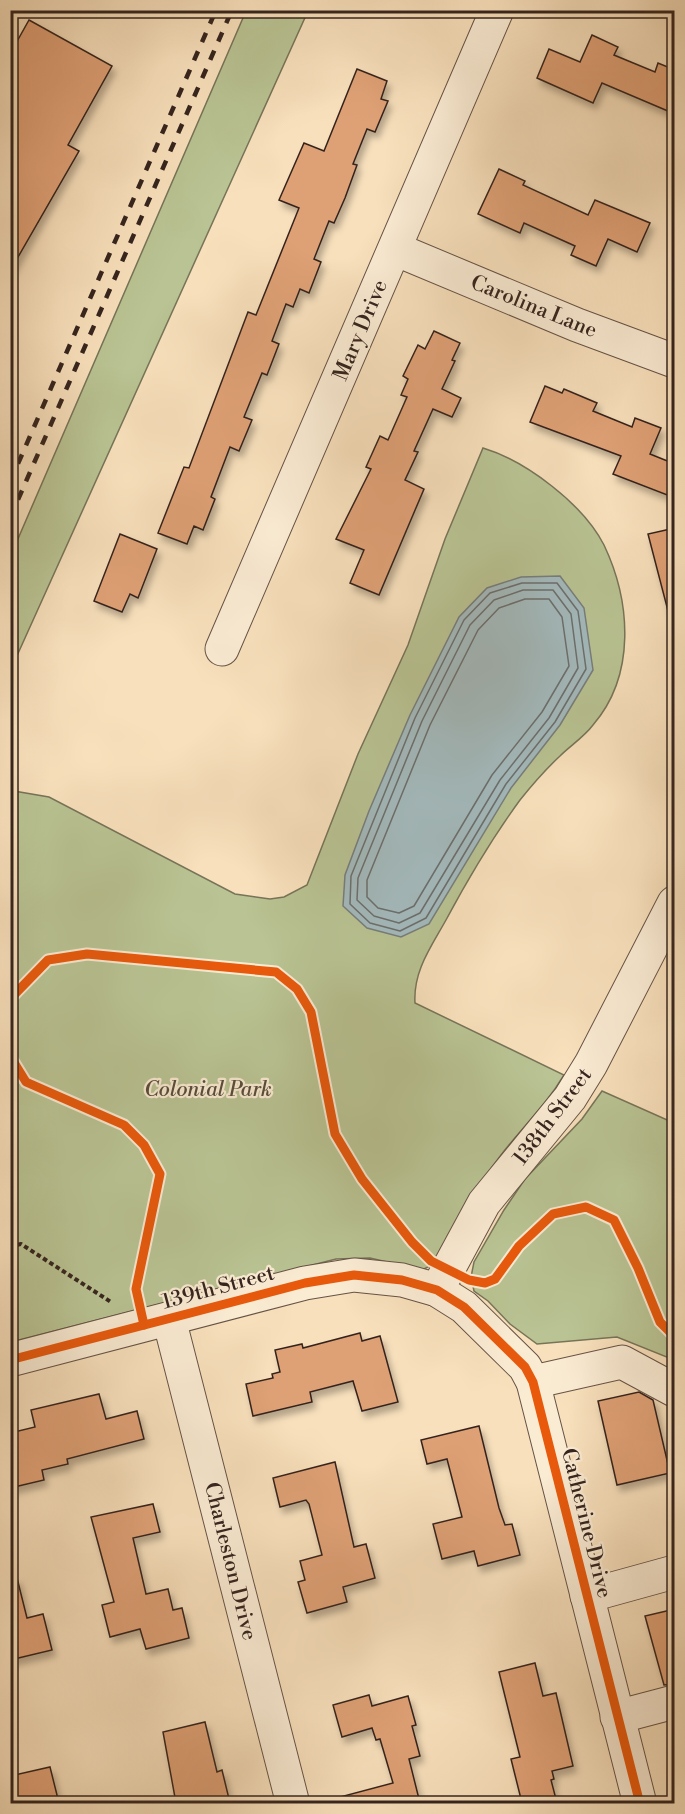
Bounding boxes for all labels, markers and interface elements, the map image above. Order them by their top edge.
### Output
street label: Carolina Lane [467,270,601,344]
street label: Mary Drive [328,276,394,385]
street label: 138th Street [508,1062,598,1170]
park label: Colonial Park [144,1077,272,1103]
street label: 139th Street [159,1260,278,1315]
street label: Catherine Drive [555,1446,617,1601]
street label: Charleston Drive [198,1480,262,1643]

